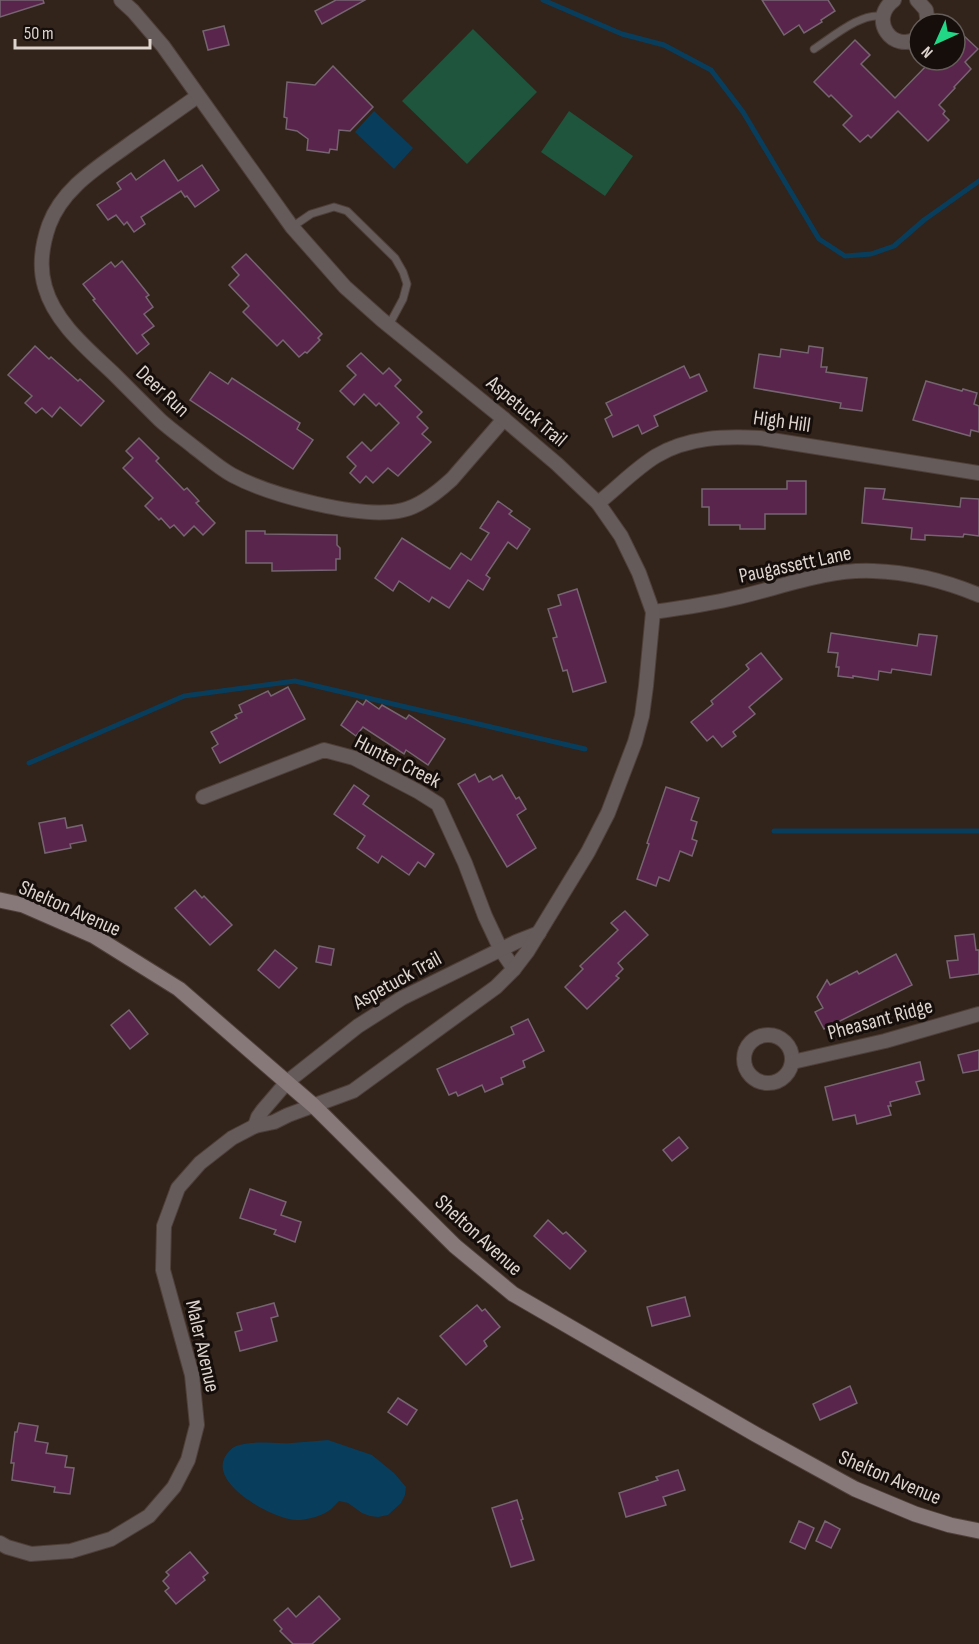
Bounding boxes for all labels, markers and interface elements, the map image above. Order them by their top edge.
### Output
scale bar [15,12,150,50]
north arrow [907,12,967,72]
text: 50 m [24,23,54,44]
text: N [918,42,937,61]
street label: Deer Run [131,360,195,422]
street label: Aspetuck Trail [481,370,572,452]
street label: High Hill [752,405,812,438]
street label: Paugassett Lane [737,540,854,589]
street label: Hunter Creek [351,729,445,794]
street label: Shelton Avenue [15,875,125,942]
street label: Aspetuck Trail [348,946,446,1015]
street label: Pheasant Ridge [825,993,935,1046]
street label: Shelton Avenue [430,1190,528,1281]
street label: Maler Avenue [180,1298,225,1395]
street label: Shelton Avenue [835,1445,945,1510]

